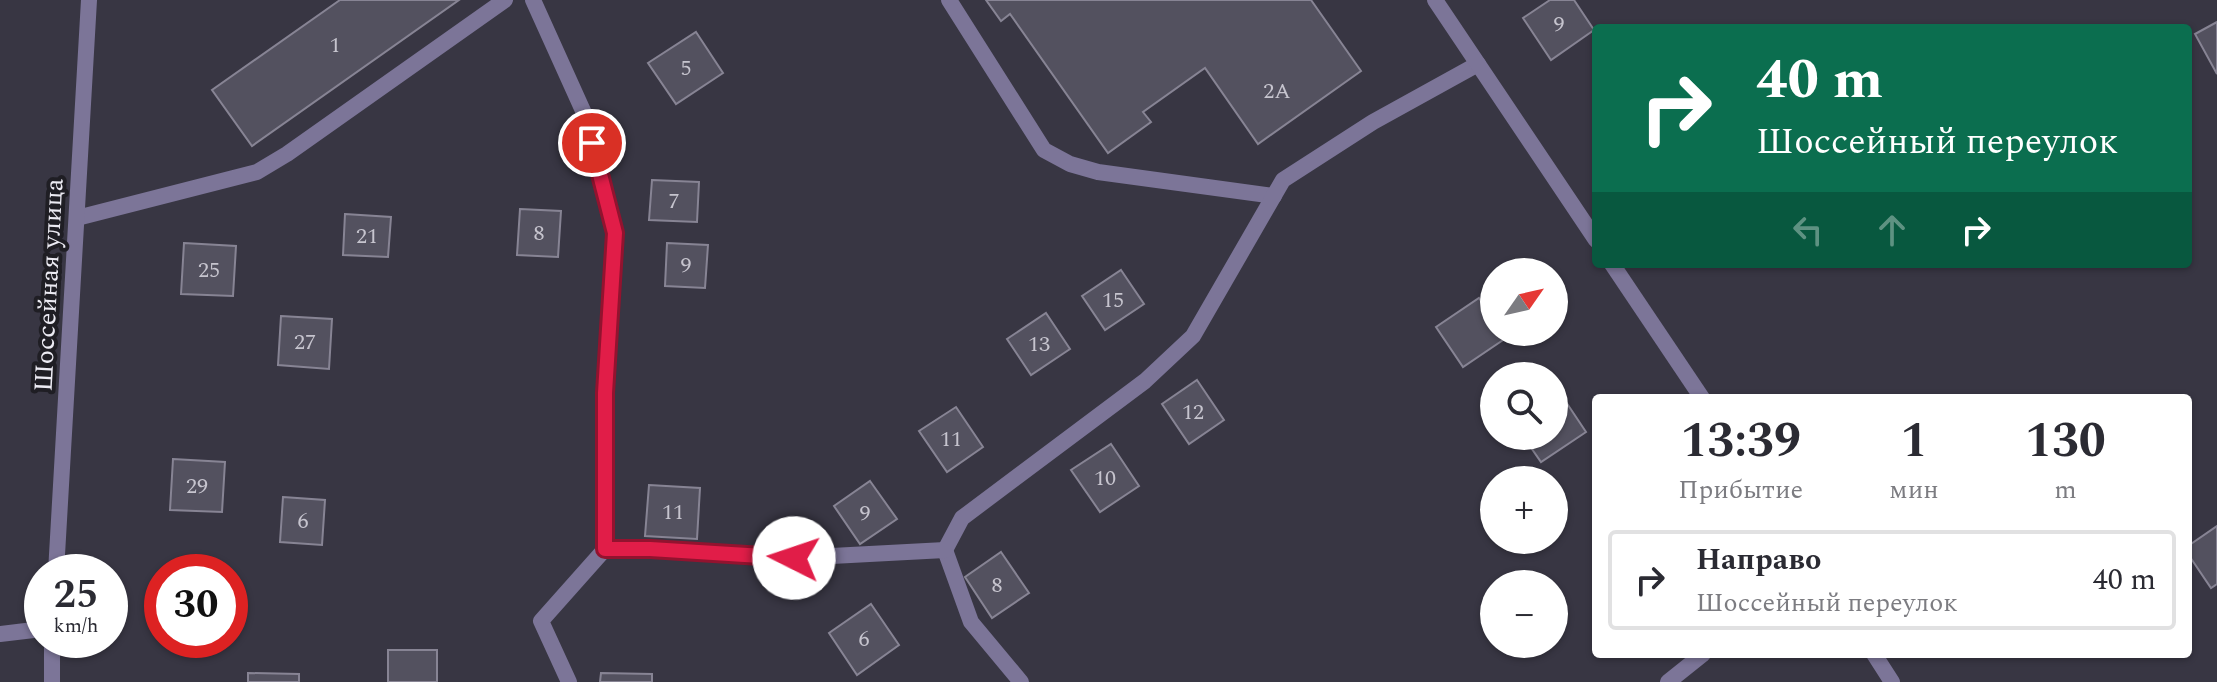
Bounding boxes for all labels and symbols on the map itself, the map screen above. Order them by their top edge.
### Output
house number: 9 [1553,8,1565,41]
house number: 1 [329,29,341,62]
house number: 5 [680,52,692,85]
house number: 2А [1263,75,1291,108]
pin [558,109,626,177]
street label: Шоссейная улица [23,177,75,393]
house number: 7 [668,185,680,218]
house number: 8 [533,217,545,250]
house number: 21 [356,220,378,253]
house number: 9 [680,249,692,282]
house number: 25 [198,254,220,287]
north arrow [1480,258,1568,346]
house number: 15 [1102,284,1124,317]
house number: 27 [294,326,316,359]
house number: 13 [1028,328,1050,361]
house number: 12 [1182,396,1204,429]
house number: 11 [940,423,962,456]
house number: 10 [1094,462,1116,495]
house number: 29 [186,470,208,503]
house number: 11 [662,496,684,529]
house number: 9 [859,497,871,530]
house number: 6 [297,505,309,538]
position arrow [752,516,836,600]
speed limit sign: 30 [144,554,248,658]
house number: 8 [991,569,1003,602]
house number: 6 [858,623,870,656]

